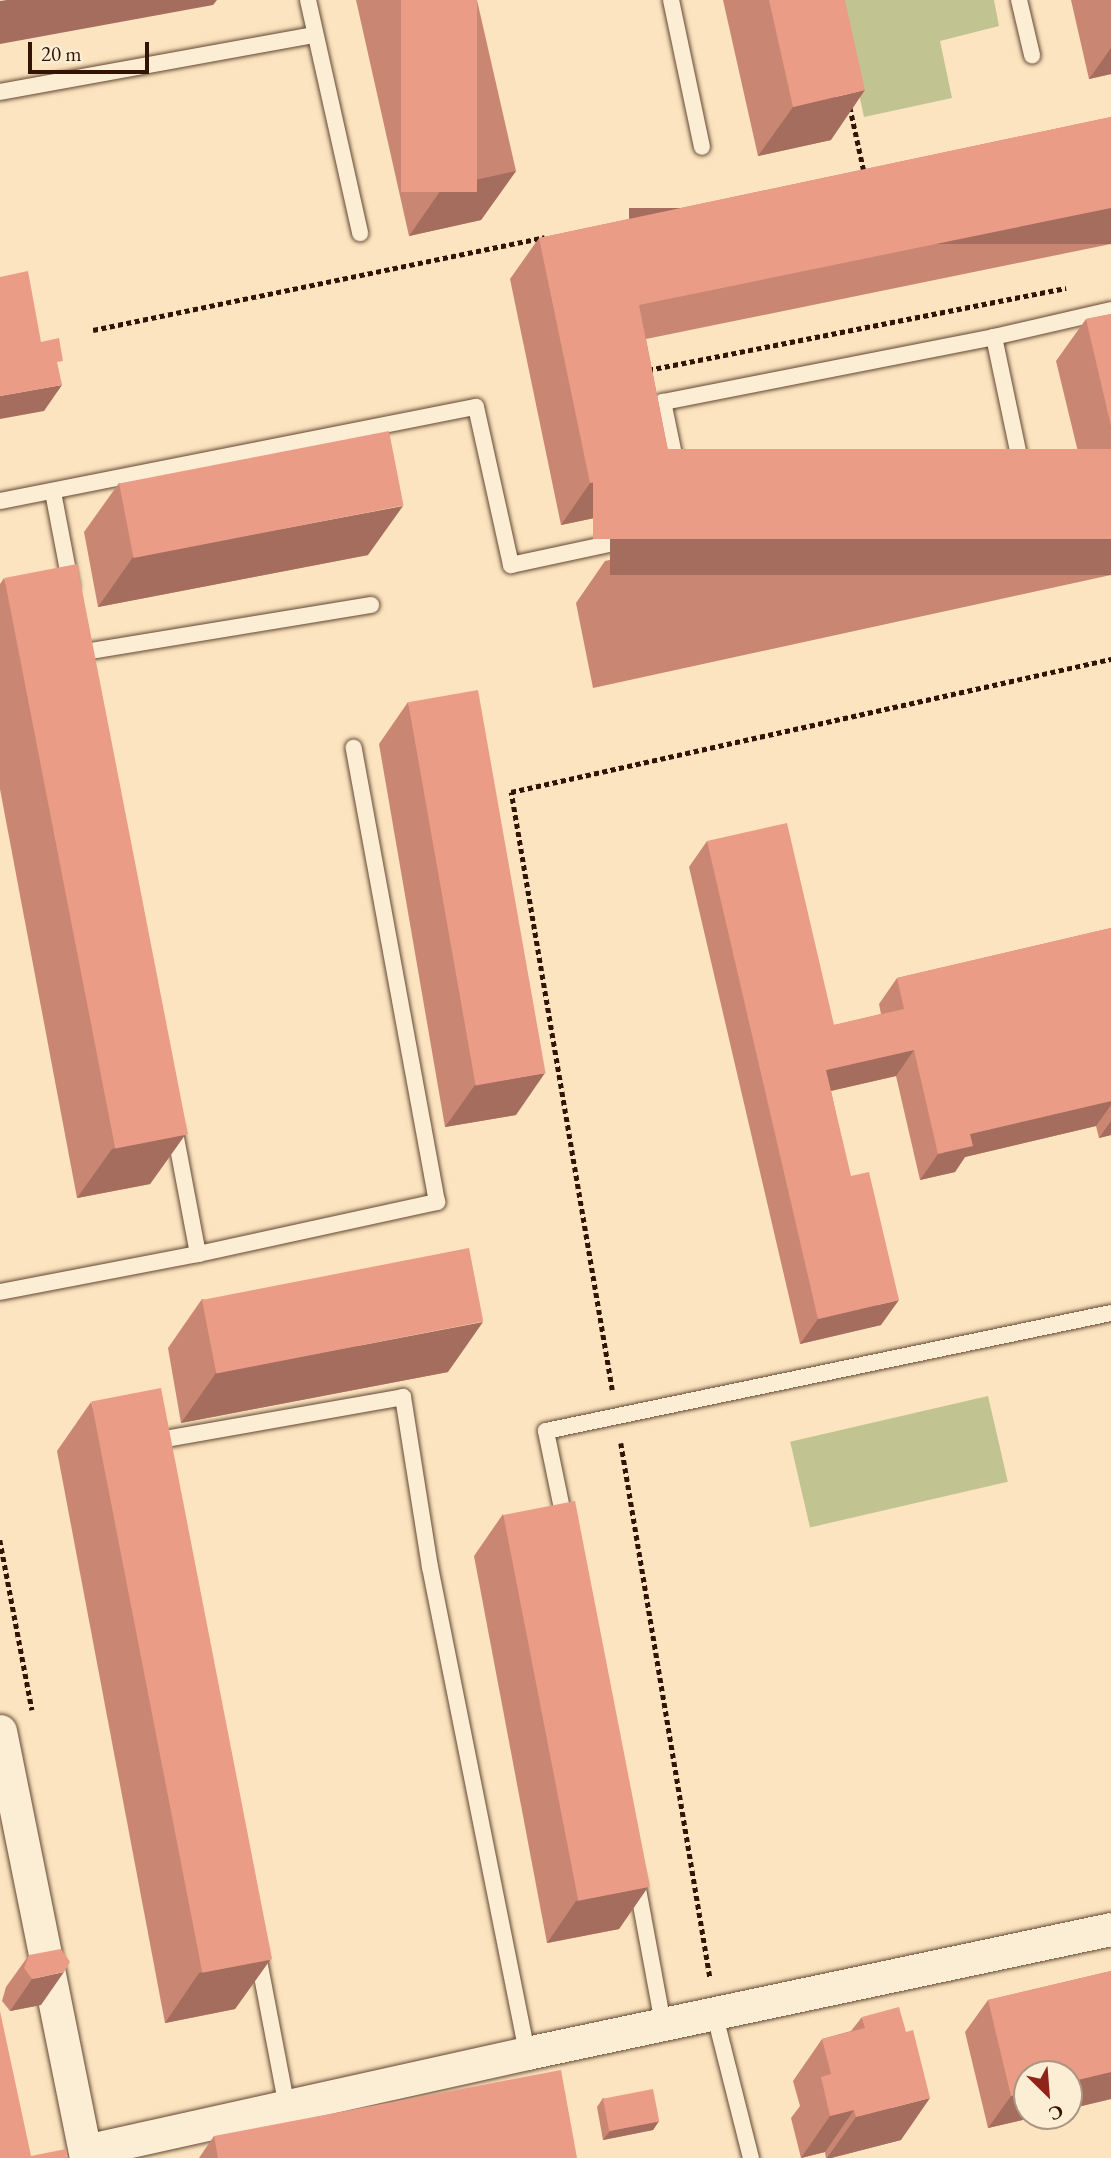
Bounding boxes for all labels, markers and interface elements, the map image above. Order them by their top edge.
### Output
scale bar [32,28,152,72]
text: 20 m [41,40,82,67]
north arrow [1013,2060,1083,2130]
text: С [1045,2098,1068,2127]

